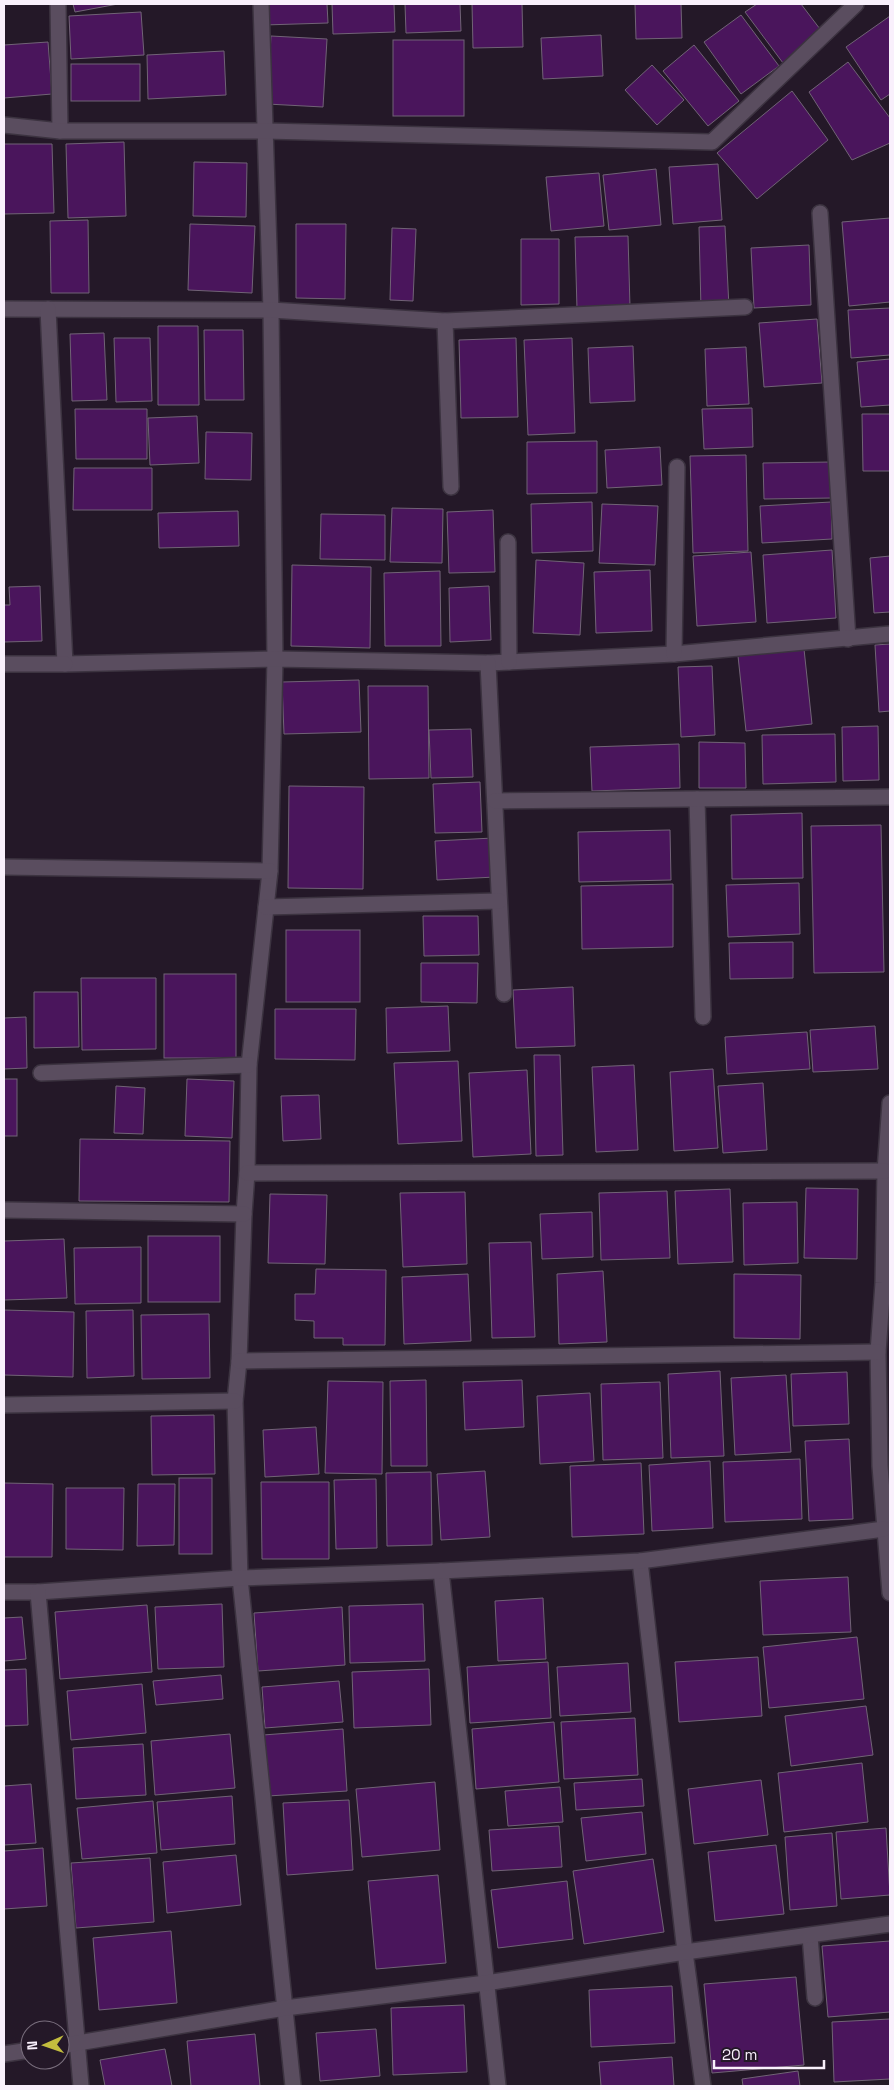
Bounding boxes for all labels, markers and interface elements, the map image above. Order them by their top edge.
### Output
north arrow [20,2020,70,2070]
scale bar [714,2038,824,2070]
text: N [23,2040,41,2050]
text: 20 m [722,2045,757,2064]

